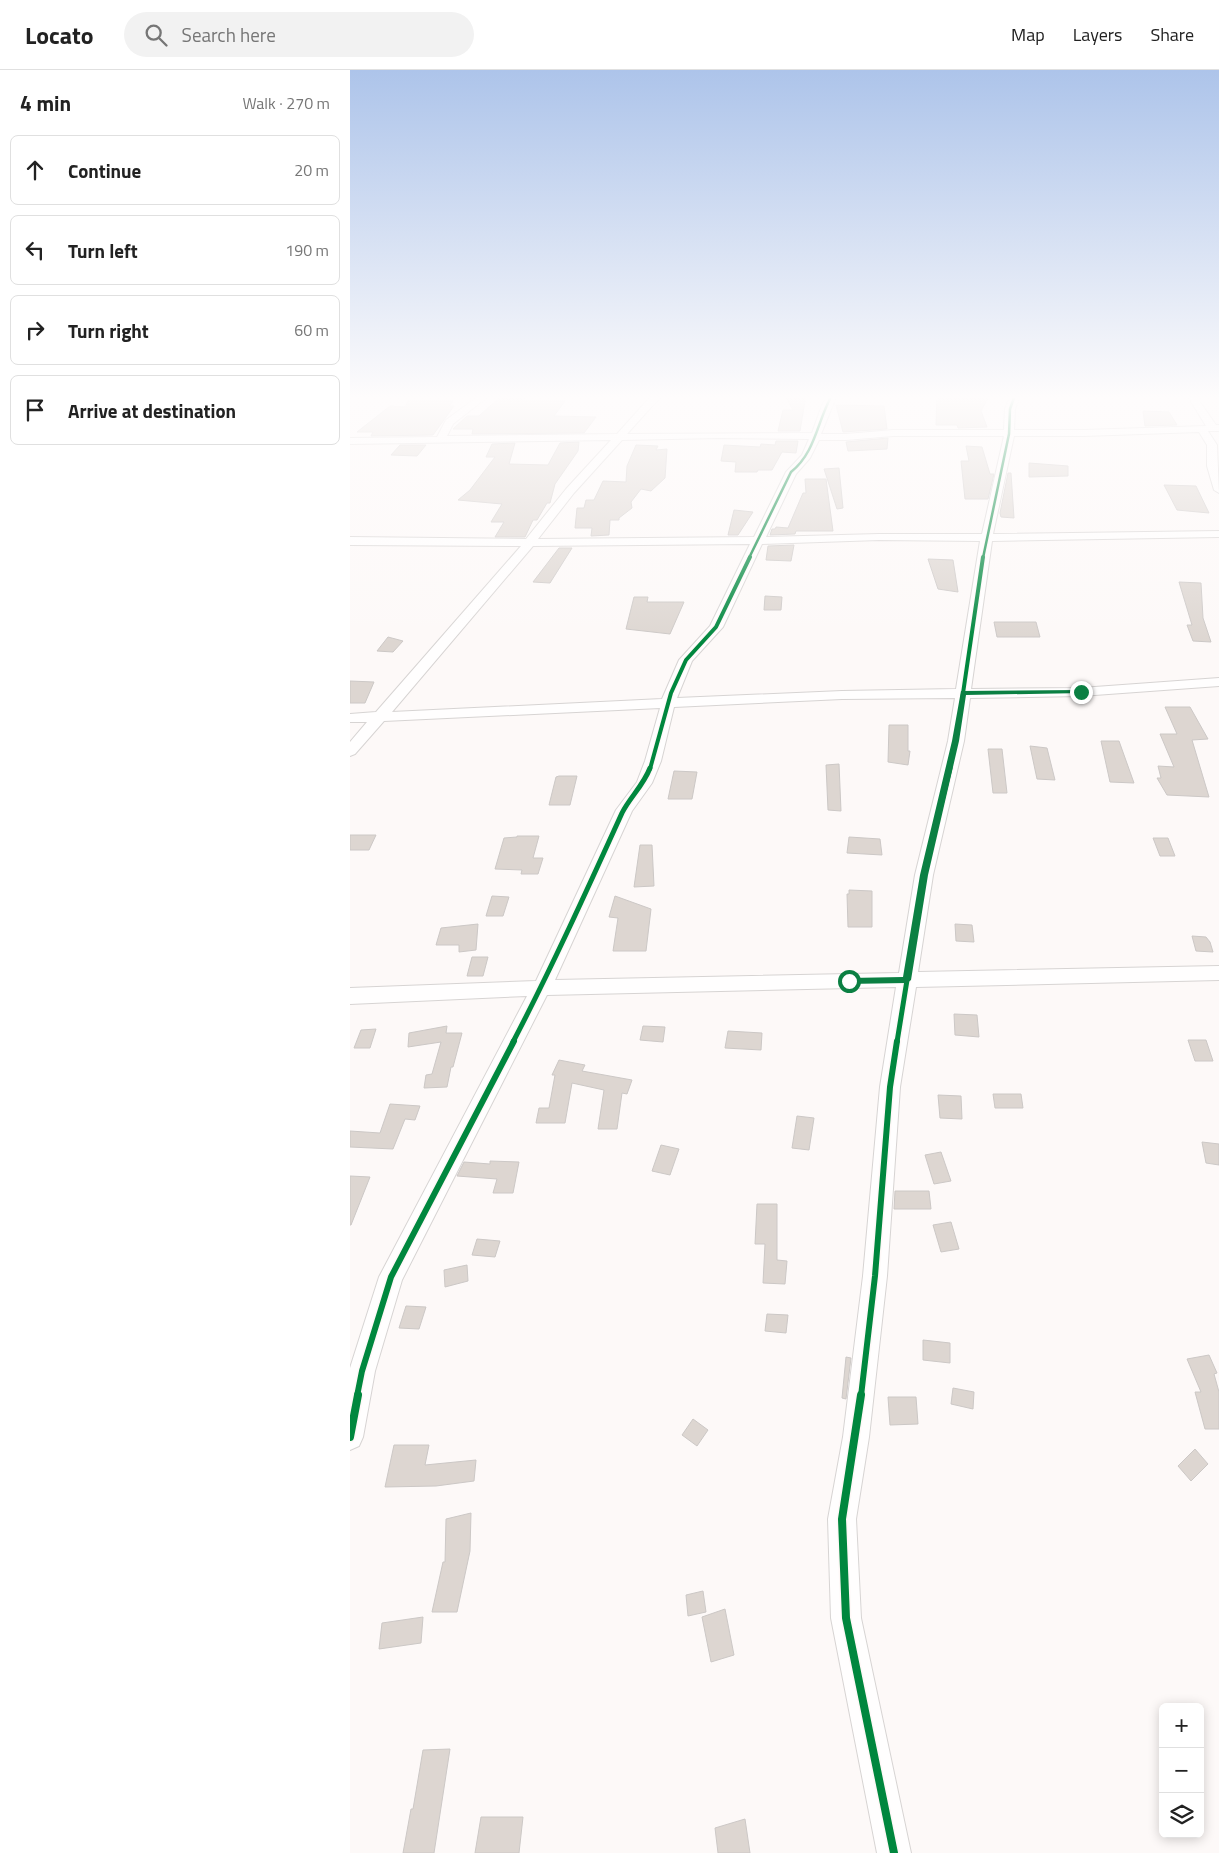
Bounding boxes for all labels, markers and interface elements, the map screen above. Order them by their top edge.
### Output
search box [124,12,474,57]
text: Locato [25,17,94,53]
text: Search here [182,20,276,49]
icon: search [142,21,170,49]
text: Map [1011,21,1045,48]
text: Layers [1073,21,1122,48]
text: Share [1150,21,1194,48]
text: 4 min [20,87,71,119]
text: Walk · 270 m [242,91,330,115]
icon: ahead [21,156,49,184]
text: Continue [68,156,141,185]
text: 20 m [294,158,329,182]
icon: left [21,236,49,264]
text: Turn left [68,236,138,265]
text: 190 m [285,238,329,262]
icon: right [21,316,49,344]
text: Turn right [68,316,149,345]
text: 60 m [294,318,329,342]
icon: arrive [21,396,49,424]
text: Arrive at destination [68,396,236,425]
route end [1070,681,1093,704]
route start [838,970,861,993]
map controls [1159,1703,1204,1838]
button: + [1159,1703,1204,1748]
button: − [1159,1748,1204,1793]
button: layers [1159,1793,1204,1838]

